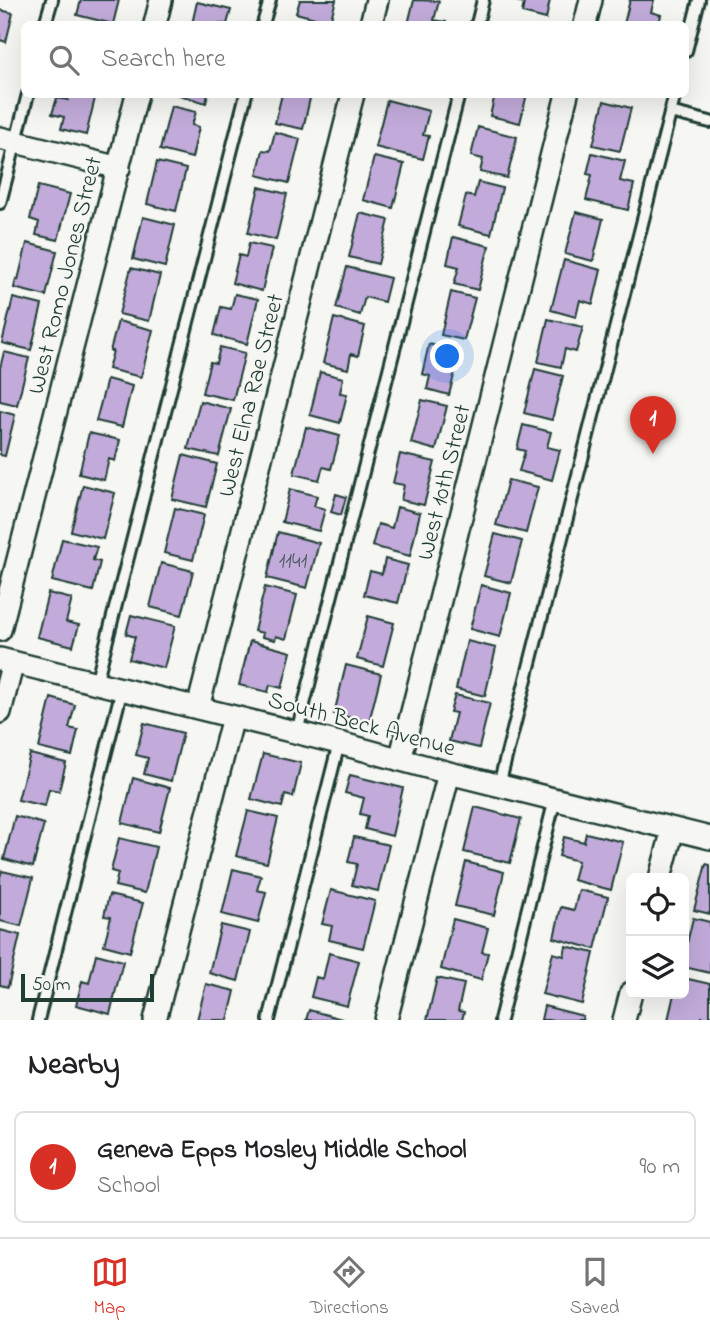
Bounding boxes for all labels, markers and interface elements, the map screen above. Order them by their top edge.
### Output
search box [21,21,689,98]
icon: search [45,41,83,79]
text: Search here [101,41,226,79]
street label: West Romo Jones Street [20,153,113,398]
street label: West Elna Rae Street [210,290,295,501]
your location [430,339,464,373]
pin: 1 [630,396,676,454]
street label: West 10th Street [409,401,482,564]
house number: 1141 [279,547,308,577]
street label: South Beck Avenue [264,684,459,767]
map controls [626,873,689,999]
button: locate [626,873,689,936]
button: layers [626,936,689,999]
scale bar [21,971,154,1003]
text: 50 m [32,972,71,999]
text: Nearby [28,1044,120,1088]
text: Geneva Epps Mosley Middle School [97,1132,467,1170]
text: 1 [49,1151,57,1184]
text: 90 m [640,1151,680,1184]
text: School [97,1170,160,1203]
tab: Map [91,1253,129,1322]
tab: Directions [310,1253,389,1322]
tab: Saved [570,1253,619,1322]

